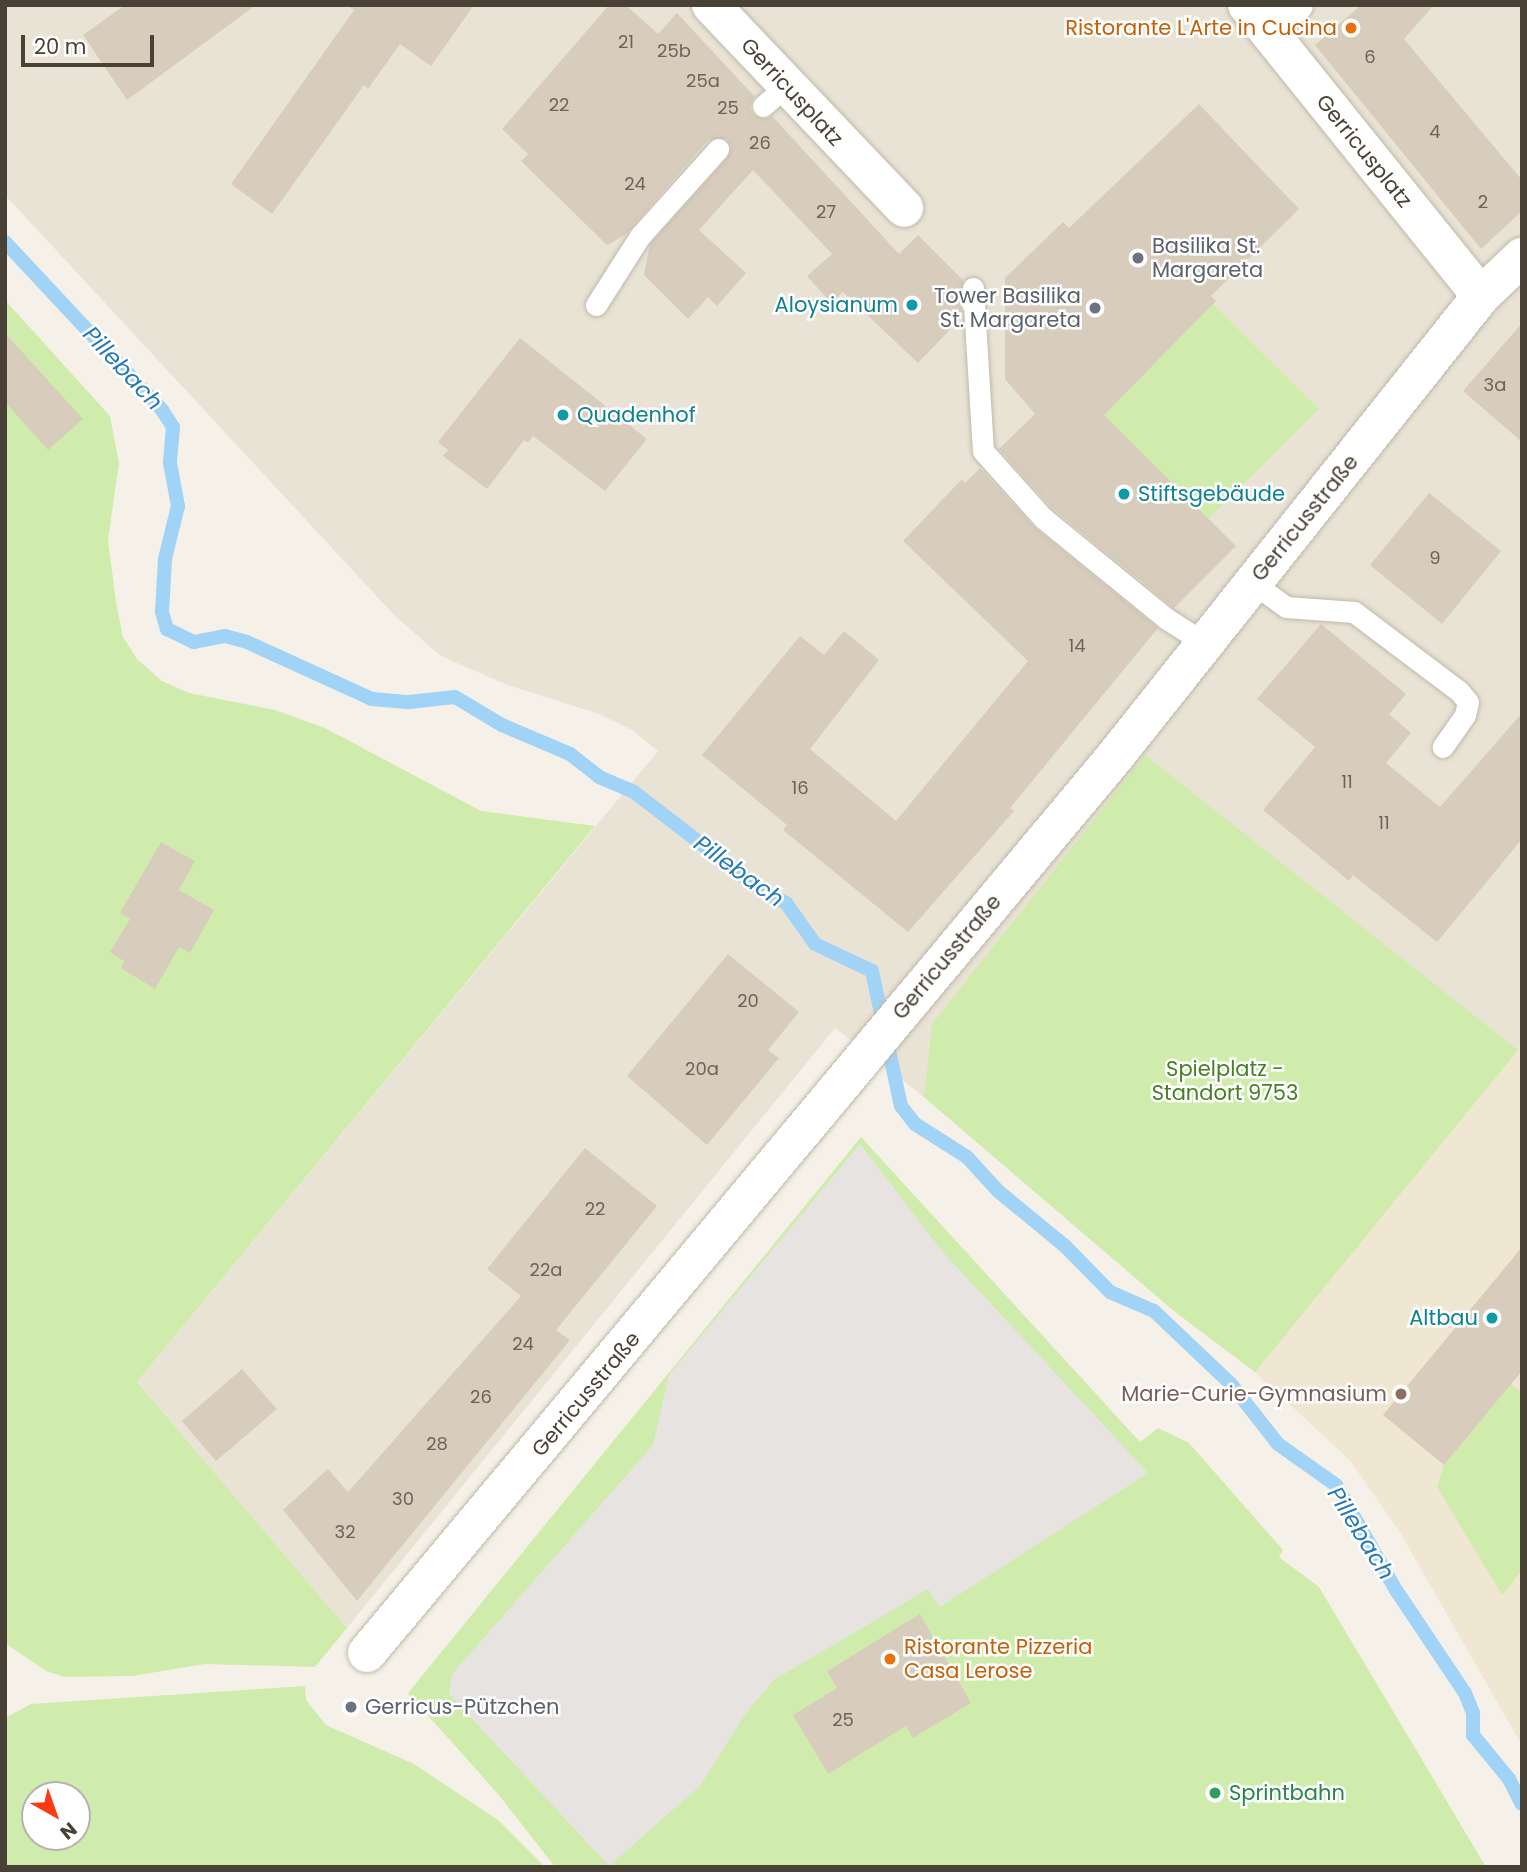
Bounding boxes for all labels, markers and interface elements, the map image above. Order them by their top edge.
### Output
place label: Ristorante L'Arte in Cucina [1065,15,1337,41]
marker: Ristorante L'Arte in Cucina [1343,20,1359,36]
scale bar [24,21,158,65]
house number: 21 [618,31,634,53]
text: 20 m [34,32,87,61]
street label: Gerricusplatz [736,33,848,151]
house number: 25b [657,40,691,62]
house number: 6 [1364,46,1376,68]
house number: 25a [686,70,720,92]
street label: Gerricusplatz [1311,89,1417,213]
house number: 22 [549,94,569,116]
house number: 25 [717,97,739,119]
house number: 4 [1429,121,1441,143]
house number: 26 [749,132,771,154]
house number: 24 [624,173,646,195]
house number: 2 [1478,191,1488,213]
house number: 27 [816,201,836,223]
place label: Basilika St. Margareta [1152,233,1263,283]
marker: Basilika St. Margareta [1130,250,1146,266]
place label: Tower Basilika St. Margareta [934,283,1081,333]
place label: Aloysianum [775,292,898,318]
marker: Aloysianum [904,297,920,313]
marker: Tower Basilika St. Margareta [1087,300,1103,316]
water label: Pillebach [77,320,169,416]
house number: 3a [1484,374,1506,396]
place label: Quadenhof [577,402,696,428]
marker: Quadenhof [555,407,571,423]
street label: Gerricusstraße [1246,450,1364,586]
place label: Stiftsgebäude [1138,481,1285,507]
marker: Stiftsgebäude [1116,486,1132,502]
house number: 9 [1429,547,1441,569]
house number: 14 [1068,635,1086,657]
house number: 11 [1341,771,1353,793]
house number: 16 [791,777,809,799]
house number: 11 [1378,812,1390,834]
water label: Pillebach [689,829,789,913]
street label: Gerricusstraße [887,889,1007,1025]
house number: 20 [737,990,759,1012]
park label: Spielplatz - Standort 9753 [1152,1056,1298,1106]
house number: 20a [685,1058,719,1080]
house number: 22 [585,1198,605,1220]
house number: 22a [530,1259,562,1281]
place label: Altbau [1409,1305,1478,1331]
marker: Altbau [1484,1310,1500,1326]
street label: Gerricusstraße [526,1326,646,1462]
house number: 24 [512,1333,534,1355]
place label: Marie-Curie-Gymnasium [1121,1381,1387,1407]
house number: 26 [470,1386,492,1408]
marker: Marie-Curie-Gymnasium [1393,1386,1409,1402]
house number: 28 [426,1433,448,1455]
water label: Pillebach [1322,1481,1400,1585]
house number: 30 [392,1488,414,1510]
house number: 32 [335,1521,355,1543]
place label: Ristorante Pizzeria Casa Lerose [904,1634,1092,1684]
marker: Ristorante Pizzeria Casa Lerose [882,1651,898,1667]
place label: Gerricus-Pützchen [365,1694,559,1720]
marker: Gerricus-Pützchen [343,1699,359,1715]
house number: 25 [832,1709,854,1731]
place label: Sprintbahn [1229,1780,1345,1806]
north arrow [21,1781,91,1851]
marker: Sprintbahn [1207,1785,1223,1801]
text: N [54,1816,83,1846]

